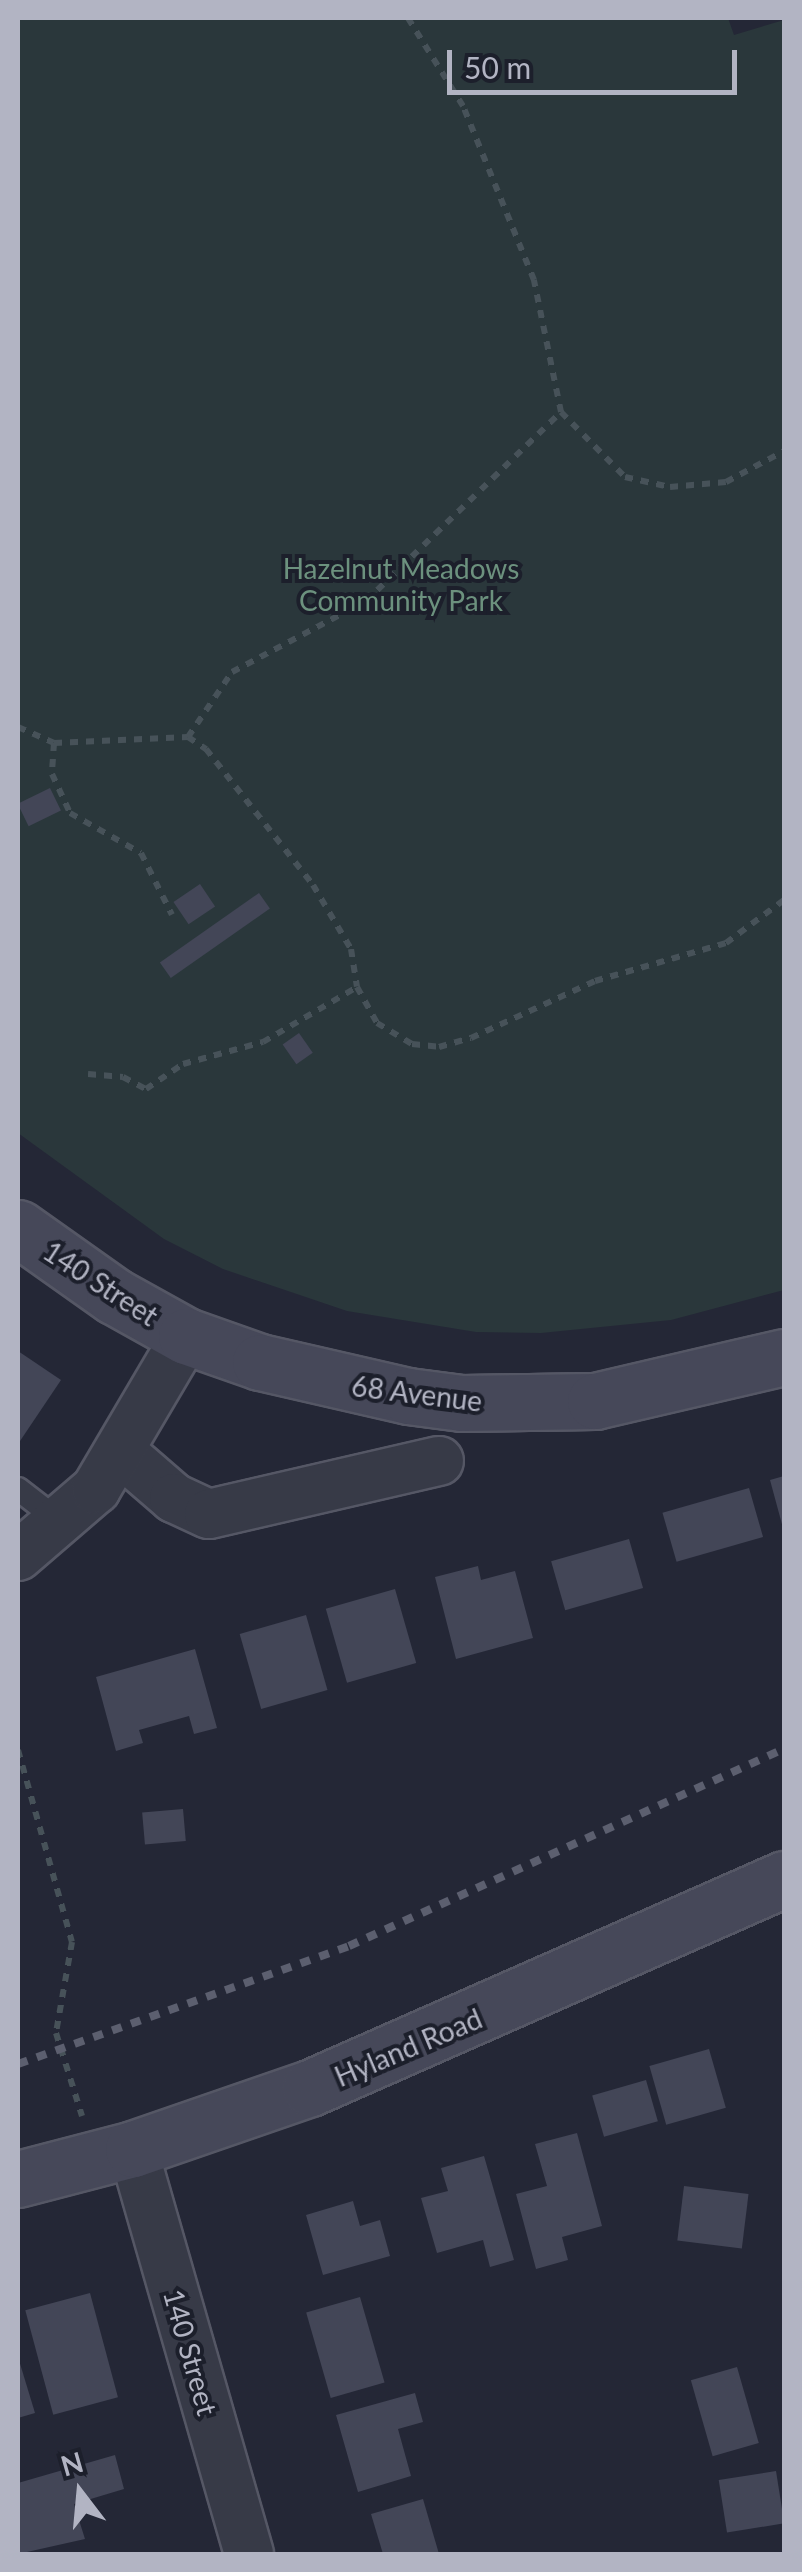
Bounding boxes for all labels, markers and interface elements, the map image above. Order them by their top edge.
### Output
scale bar [452,30,742,92]
text: 50 m [464,49,531,85]
park label: Hazelnut Meadows Community Park [283,551,519,617]
street label: 140 Street [37,1234,165,1332]
street label: 68 Avenue [349,1368,485,1418]
street label: Hyland Road [329,2001,487,2093]
street label: 140 Street [157,2285,225,2419]
north arrow [30,2442,130,2542]
text: N [57,2444,87,2482]

